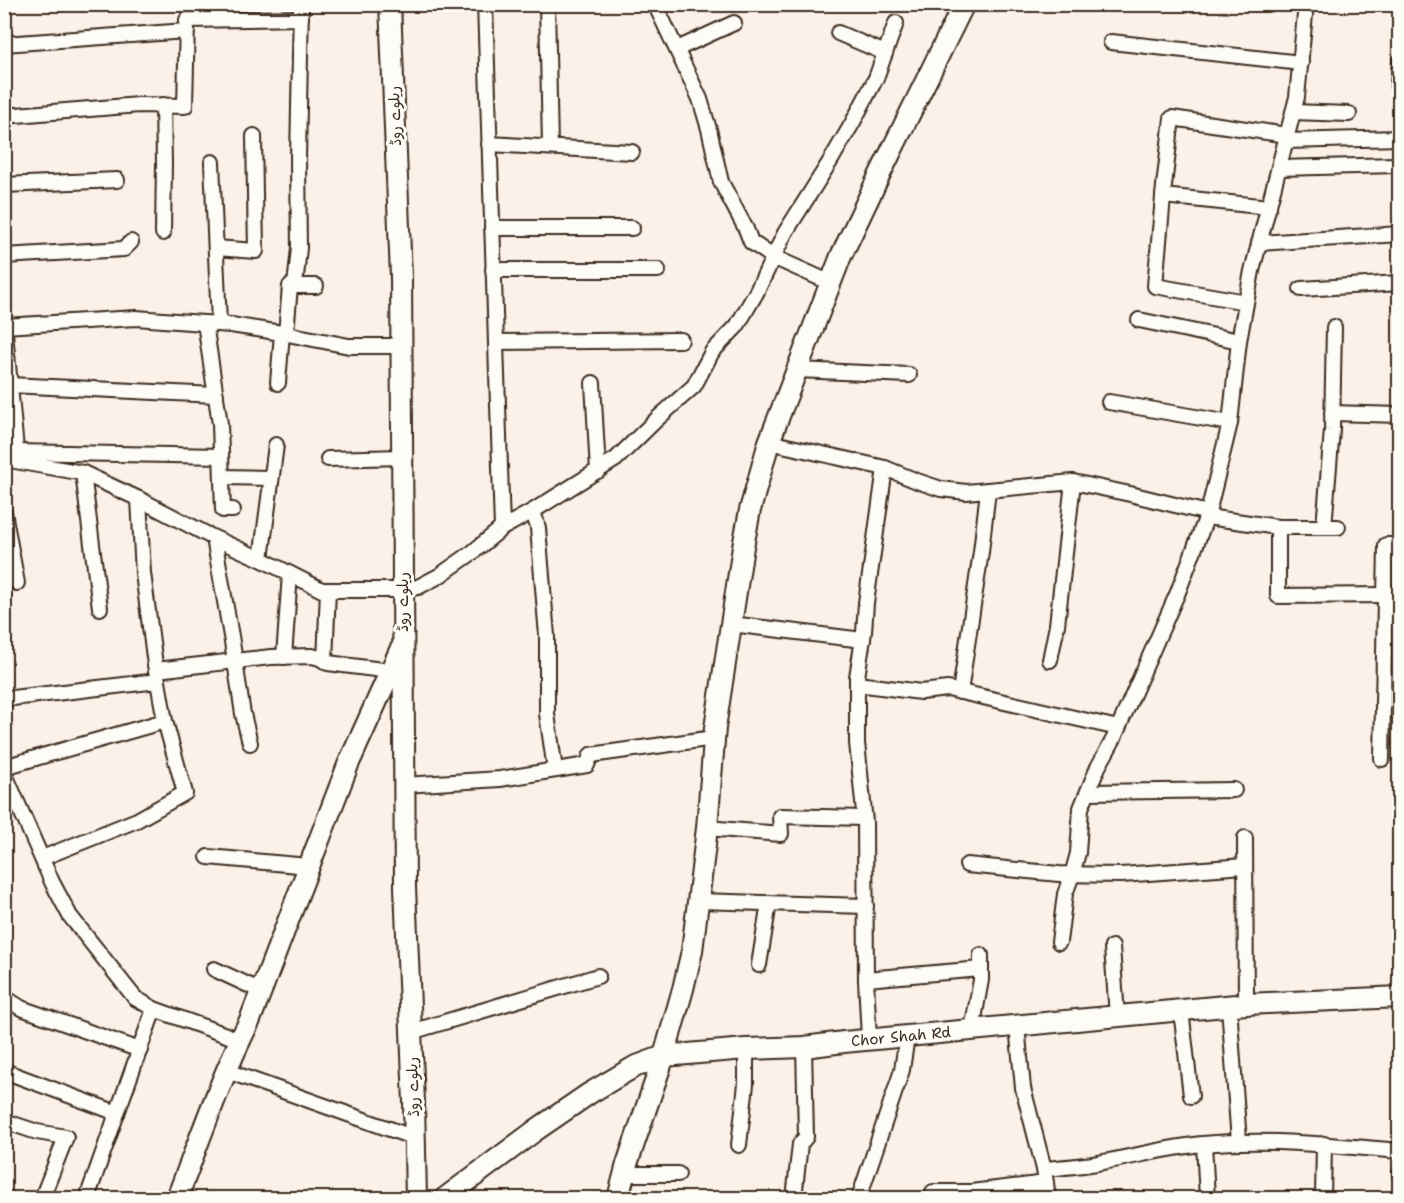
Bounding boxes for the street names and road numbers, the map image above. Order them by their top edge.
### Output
street label: ریلوے روڈ [384,86,406,146]
street label: ریلوے روڈ [393,572,413,632]
street label: Chor Shah Rd [850,1022,952,1051]
street label: ریلوے روڈ [402,1057,424,1117]

